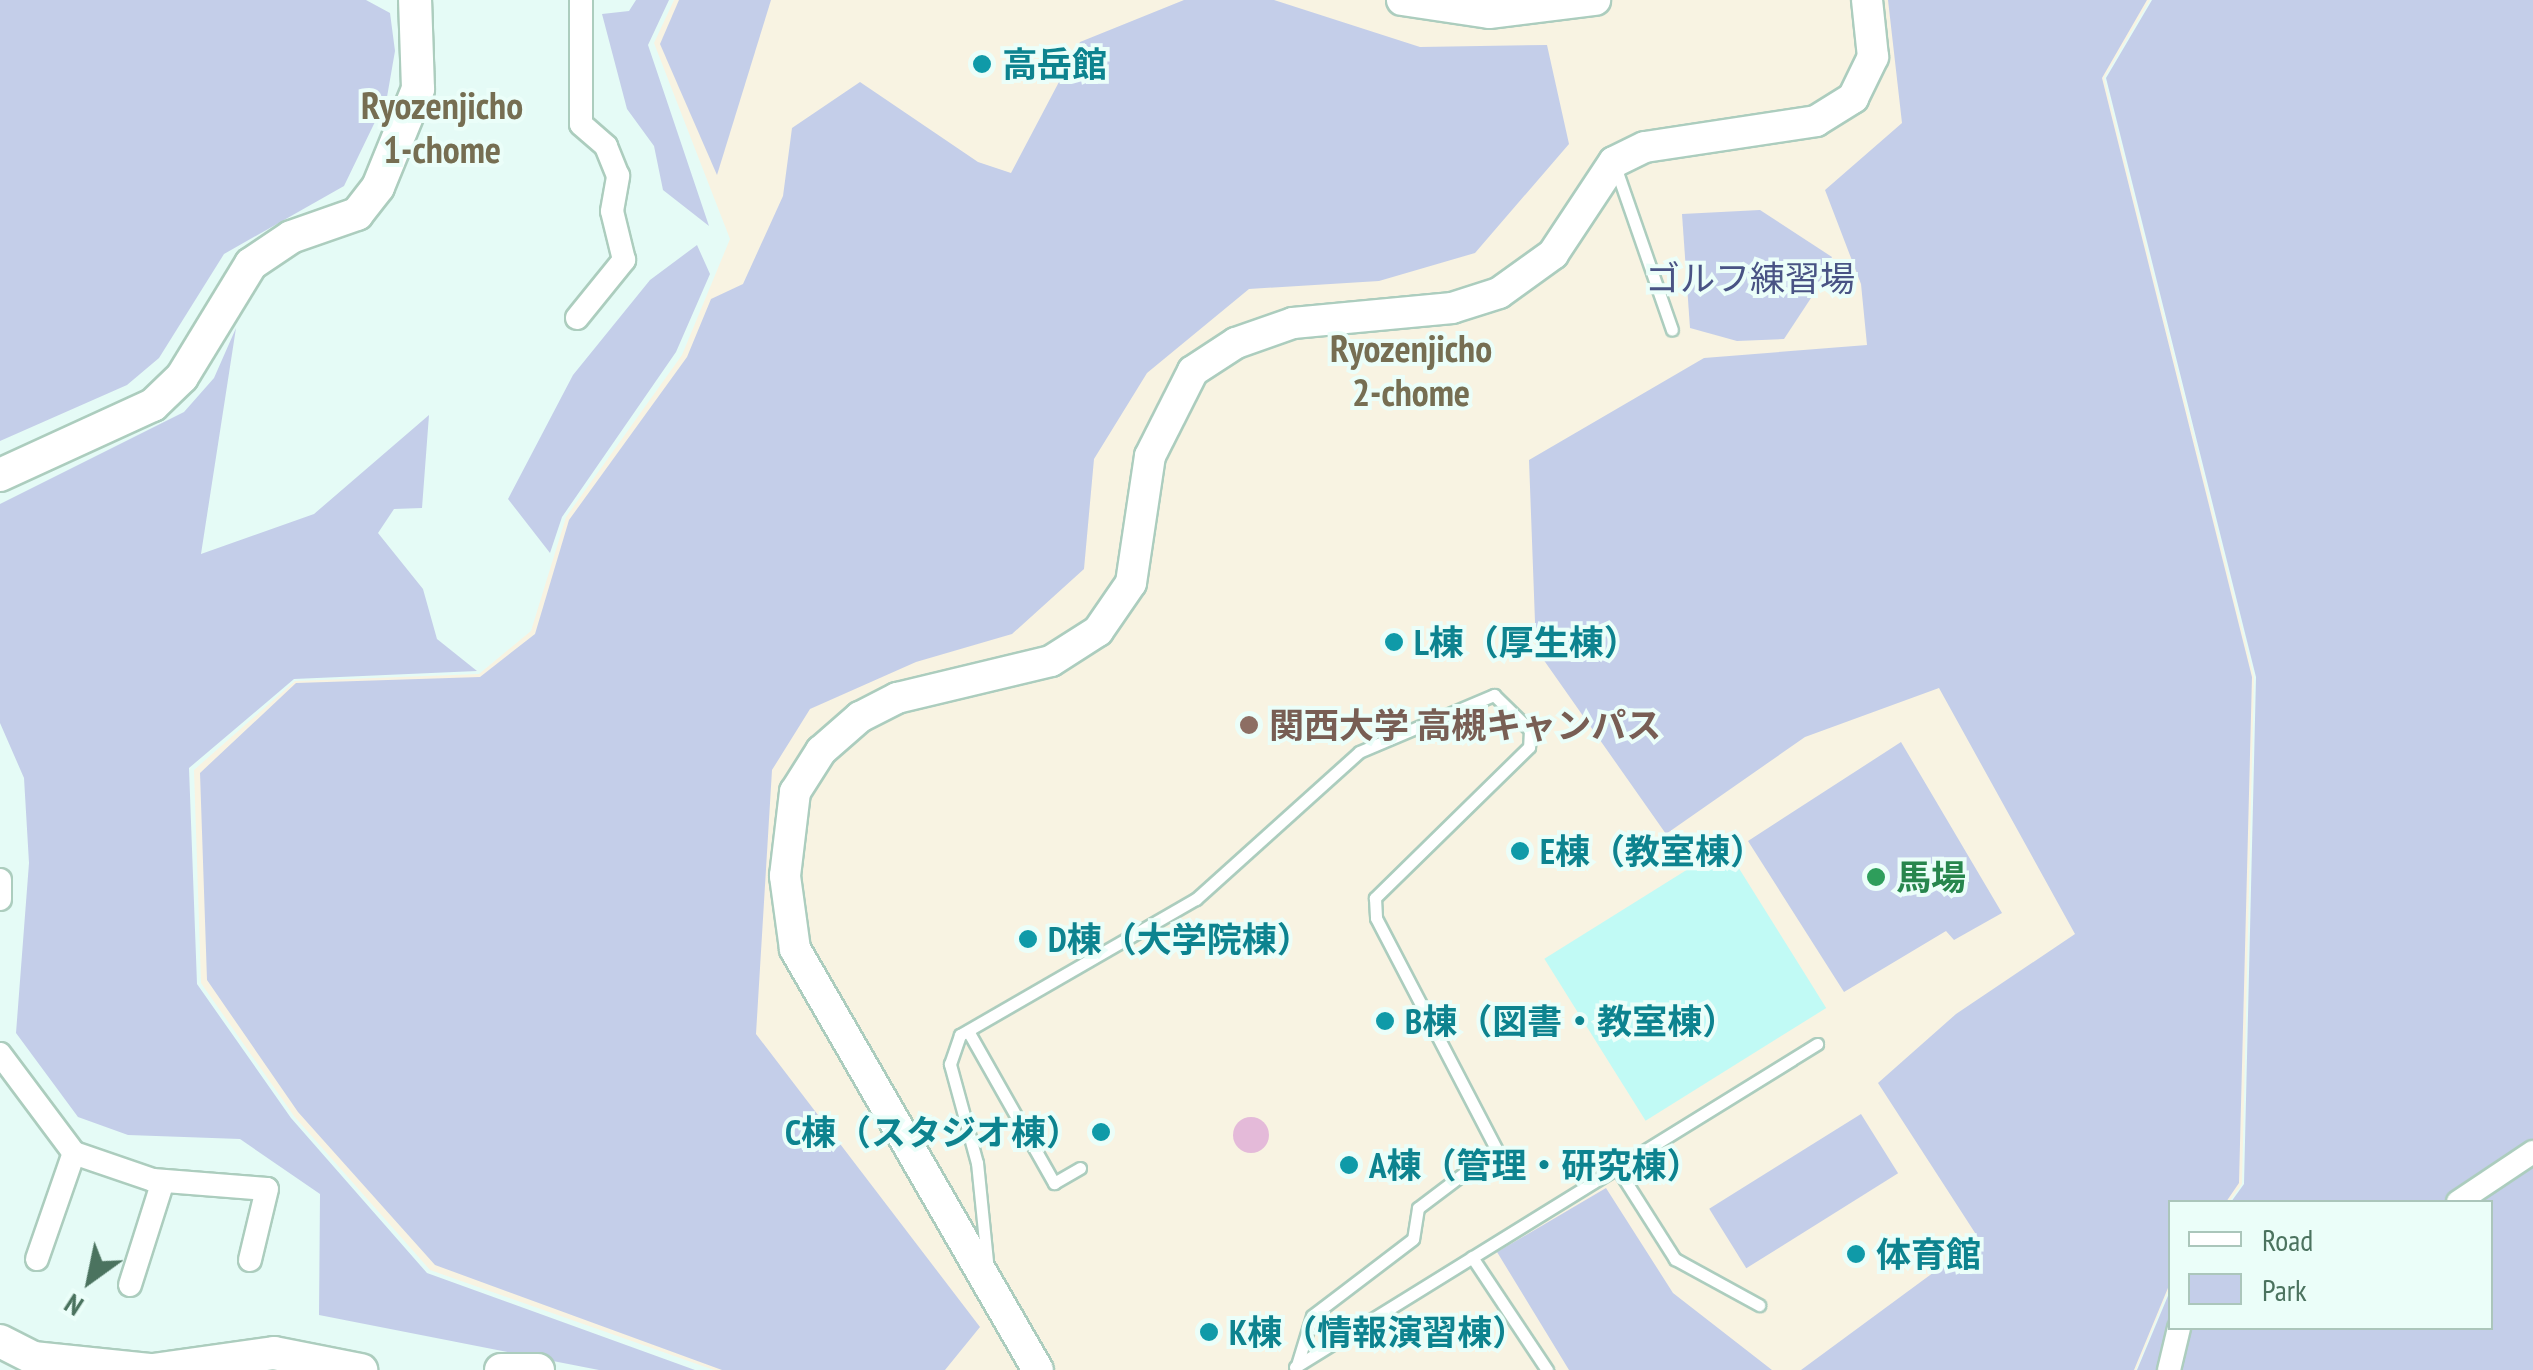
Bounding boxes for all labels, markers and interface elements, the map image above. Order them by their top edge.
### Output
place label: 高岳館 [1002,43,1107,85]
marker: 高岳館 [971,53,993,75]
district label: Ryozenjicho 1-chome [361,82,523,172]
park label: ゴルフ練習場 [1645,257,1855,299]
district label: Ryozenjicho 2-chome [1330,325,1492,414]
place label: L棟（厚生棟） [1414,621,1639,663]
marker: L棟（厚生棟） [1383,631,1405,653]
place label: 関西大学 高槻キャンパス [1269,704,1661,746]
marker: 関西大学 高槻キャンパス [1238,714,1260,736]
place label: E棟（教室棟） [1540,830,1765,872]
marker: E棟（教室棟） [1509,840,1531,862]
place label: 馬場 [1896,856,1966,898]
marker: 馬場 [1865,866,1887,888]
place label: D棟（大学院棟） [1048,918,1312,960]
marker: D棟（大学院棟） [1017,928,1039,950]
place label: B棟（図書・教室棟） [1405,1000,1737,1042]
marker: B棟（図書・教室棟） [1374,1010,1396,1032]
place label: C棟（スタジオ棟） [785,1111,1081,1153]
marker: C棟（スタジオ棟） [1090,1121,1112,1143]
place label: A棟（管理・研究棟） [1369,1144,1702,1186]
marker: A棟（管理・研究棟） [1338,1154,1360,1176]
legend [2168,1200,2493,1330]
text: Road [2262,1220,2313,1259]
north arrow [40,1230,140,1330]
place label: 体育館 [1876,1233,1981,1275]
marker: 体育館 [1845,1243,1867,1265]
text: Park [2262,1270,2307,1309]
text: N [57,1286,90,1325]
place label: K棟（情報演習棟） [1229,1311,1527,1353]
marker: K棟（情報演習棟） [1198,1321,1220,1343]

